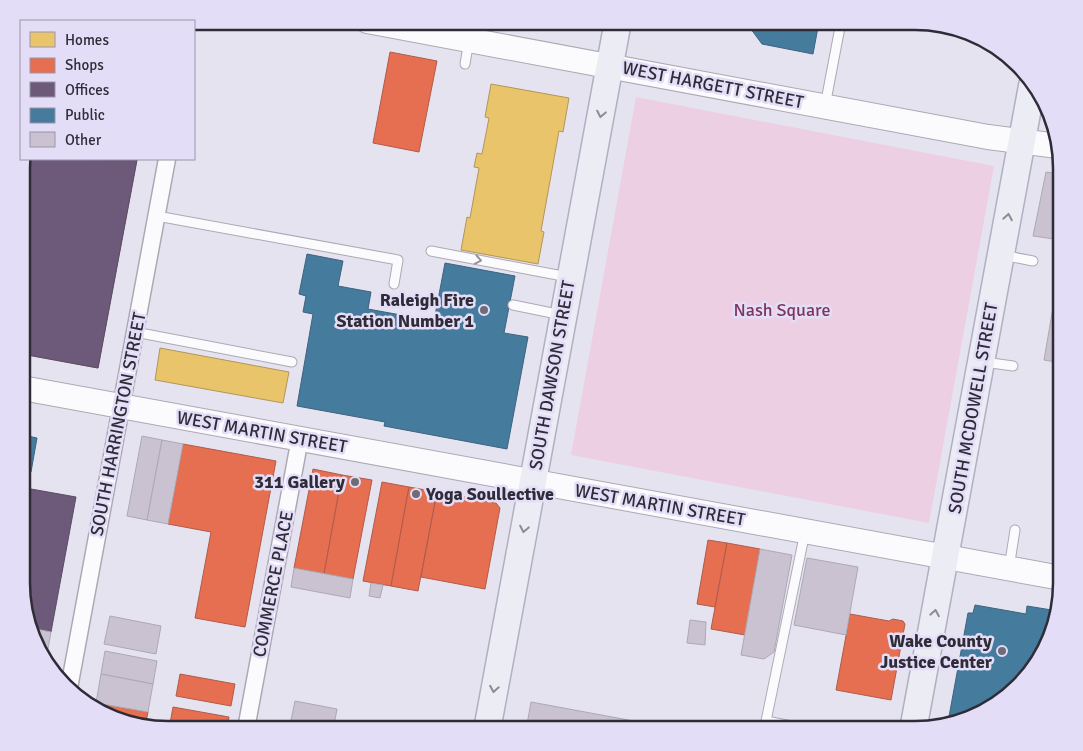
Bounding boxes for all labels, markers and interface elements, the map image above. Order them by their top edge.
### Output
legend [20,20,195,160]
text: Homes [65,31,109,49]
text: Shops [65,56,104,74]
street label: WEST HARGETT STREET [621,57,806,113]
text: Offices [65,81,110,99]
text: Public [65,106,105,124]
one-way arrow [596,110,607,119]
text: Other [65,131,102,149]
one-way arrow [1003,212,1013,221]
one-way arrow [474,254,483,265]
street label: SOUTH DAWSON STREET [524,278,580,472]
place label: Raleigh Fire Station Number 1 [336,289,474,332]
park label: Nash Square [734,299,830,321]
street label: SOUTH MCDOWELL STREET [944,301,1002,515]
marker: Raleigh Fire Station Number 1 [478,304,490,316]
street label: SOUTH HARRINGTON STREET [86,310,151,538]
street label: WEST MARTIN STREET [175,406,349,458]
place label: 311 Gallery [254,471,345,493]
marker: 311 Gallery [349,476,361,488]
street label: WEST MARTIN STREET [573,479,747,531]
place label: Yoga Soullective [425,483,554,505]
marker: Yoga Soullective [410,488,422,500]
street label: COMMERCE PLACE [248,509,298,659]
one-way arrow [520,525,530,533]
one-way arrow [930,609,940,617]
place label: Wake County Justice Center [880,630,993,673]
marker: Wake County Justice Center [996,645,1008,657]
one-way arrow [490,684,500,693]

